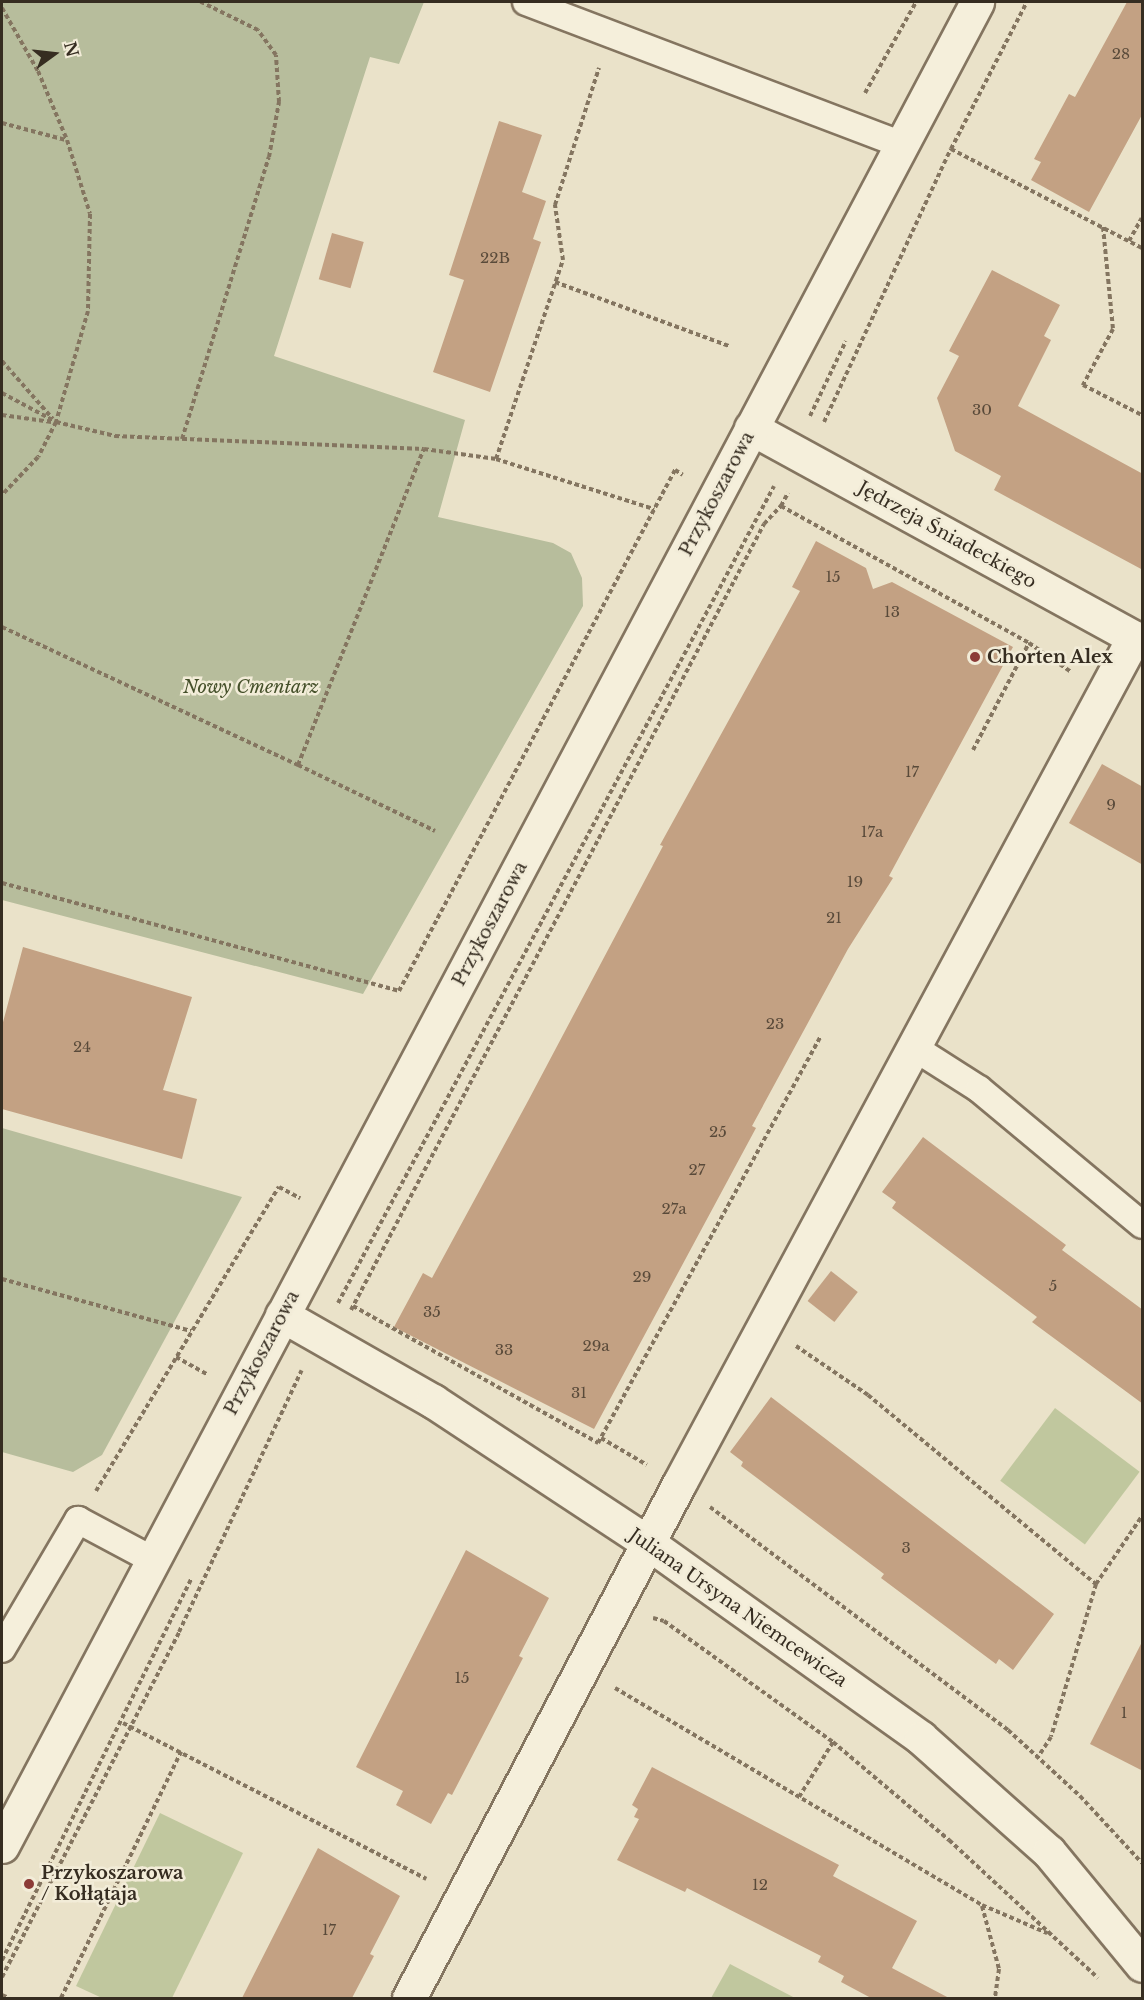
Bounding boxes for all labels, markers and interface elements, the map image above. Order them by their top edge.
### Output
north arrow [24,24,84,84]
text: N [60,39,83,59]
house number: 28 [1112,45,1130,63]
house number: 22B [480,249,510,267]
house number: 30 [972,401,992,419]
street label: Przykoszarowa [675,428,759,560]
street label: Jędrzeja Śniadeckiego [854,477,1040,593]
house number: 15 [825,568,841,586]
house number: 13 [884,603,900,621]
place label: Chorten Alex [987,646,1114,668]
marker: Chorten Alex [968,650,982,664]
park label: Nowy Cmentarz [183,676,319,698]
house number: 17 [905,763,919,781]
house number: 9 [1106,796,1116,814]
house number: 17a [861,823,883,841]
street label: Przykoszarowa [448,858,532,990]
house number: 19 [847,873,863,891]
house number: 21 [826,909,842,927]
house number: 23 [766,1015,784,1033]
house number: 24 [73,1038,91,1056]
house number: 25 [709,1123,727,1141]
house number: 27 [689,1161,705,1179]
house number: 27a [661,1200,687,1218]
house number: 29 [633,1268,651,1286]
house number: 5 [1049,1277,1057,1295]
street label: Przykoszarowa [220,1287,304,1419]
house number: 35 [423,1303,441,1321]
house number: 29a [582,1337,610,1355]
house number: 33 [495,1341,513,1359]
house number: 31 [571,1384,587,1402]
street label: Juliana Ursyna Niemcewicza [625,1524,851,1692]
house number: 3 [901,1539,911,1557]
house number: 15 [454,1669,470,1687]
house number: 1 [1121,1704,1127,1722]
place label: Przykoszarowa / Kołłątaja [41,1863,183,1906]
house number: 12 [752,1876,768,1894]
marker: Przykoszarowa / Kołłątaja [22,1877,36,1891]
house number: 17 [322,1921,336,1939]

